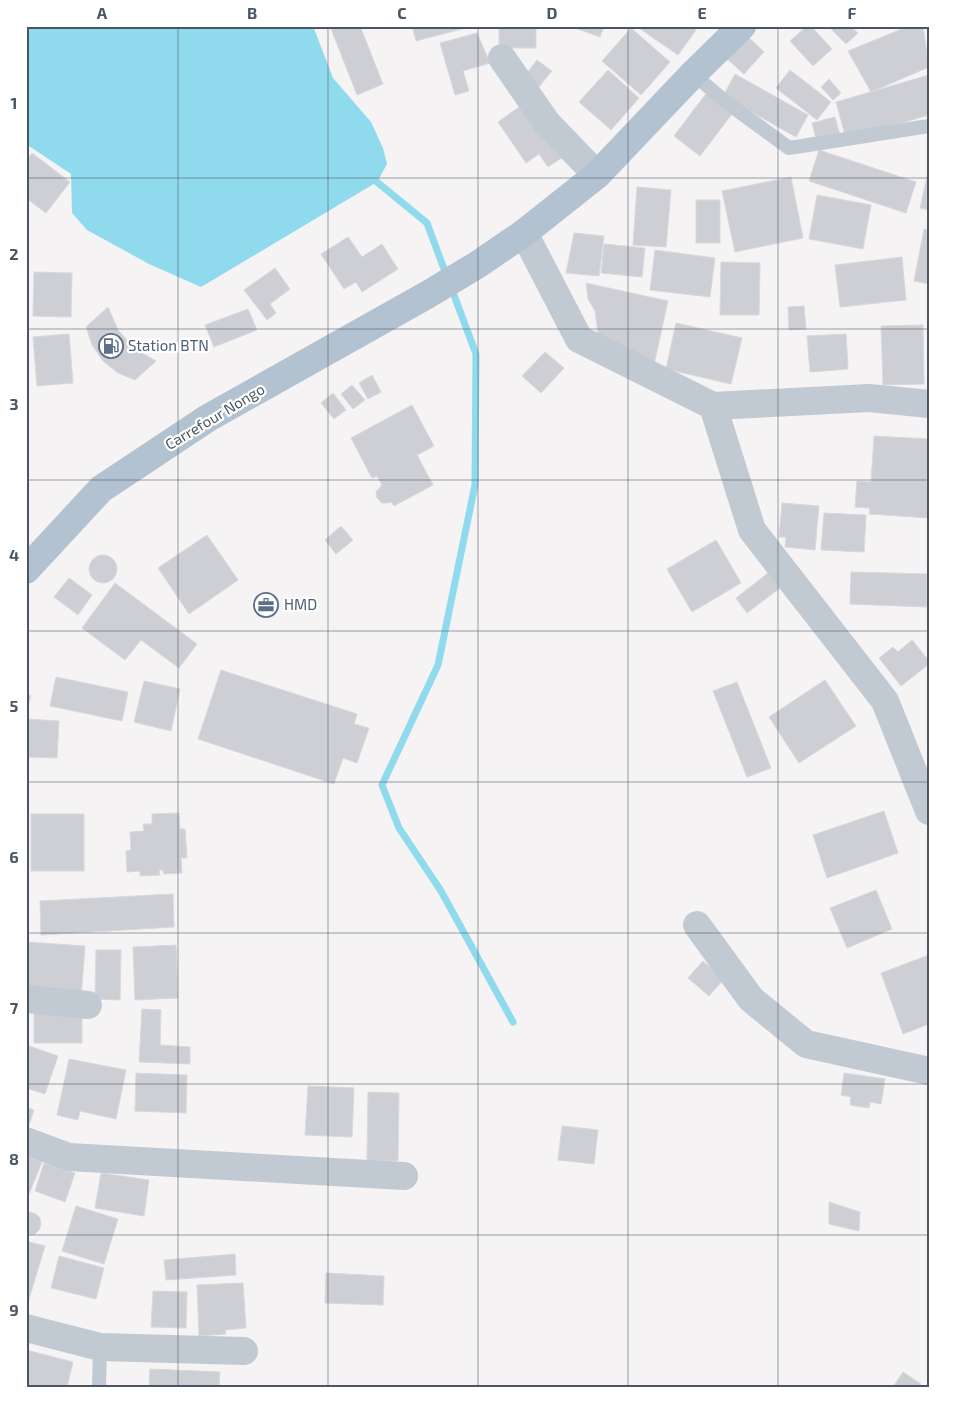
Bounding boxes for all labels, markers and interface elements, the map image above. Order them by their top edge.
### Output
text: A [97,3,108,22]
text: B [247,3,257,22]
text: C [397,3,407,22]
text: D [547,3,558,22]
text: E [697,3,707,22]
text: F [848,3,857,22]
text: 1 [11,93,17,112]
text: 2 [9,244,19,263]
fuel station icon: Station BTN [98,333,124,359]
place label: Station BTN [128,336,209,354]
street label: Carrefour Nongo [161,379,268,453]
text: 3 [9,394,19,413]
text: 4 [9,545,19,564]
office icon: HMD [253,592,279,618]
place label: HMD [284,595,317,613]
text: 5 [10,696,19,715]
text: 6 [9,847,19,866]
text: 7 [10,998,19,1017]
text: 8 [9,1149,19,1168]
text: 9 [9,1300,19,1319]

